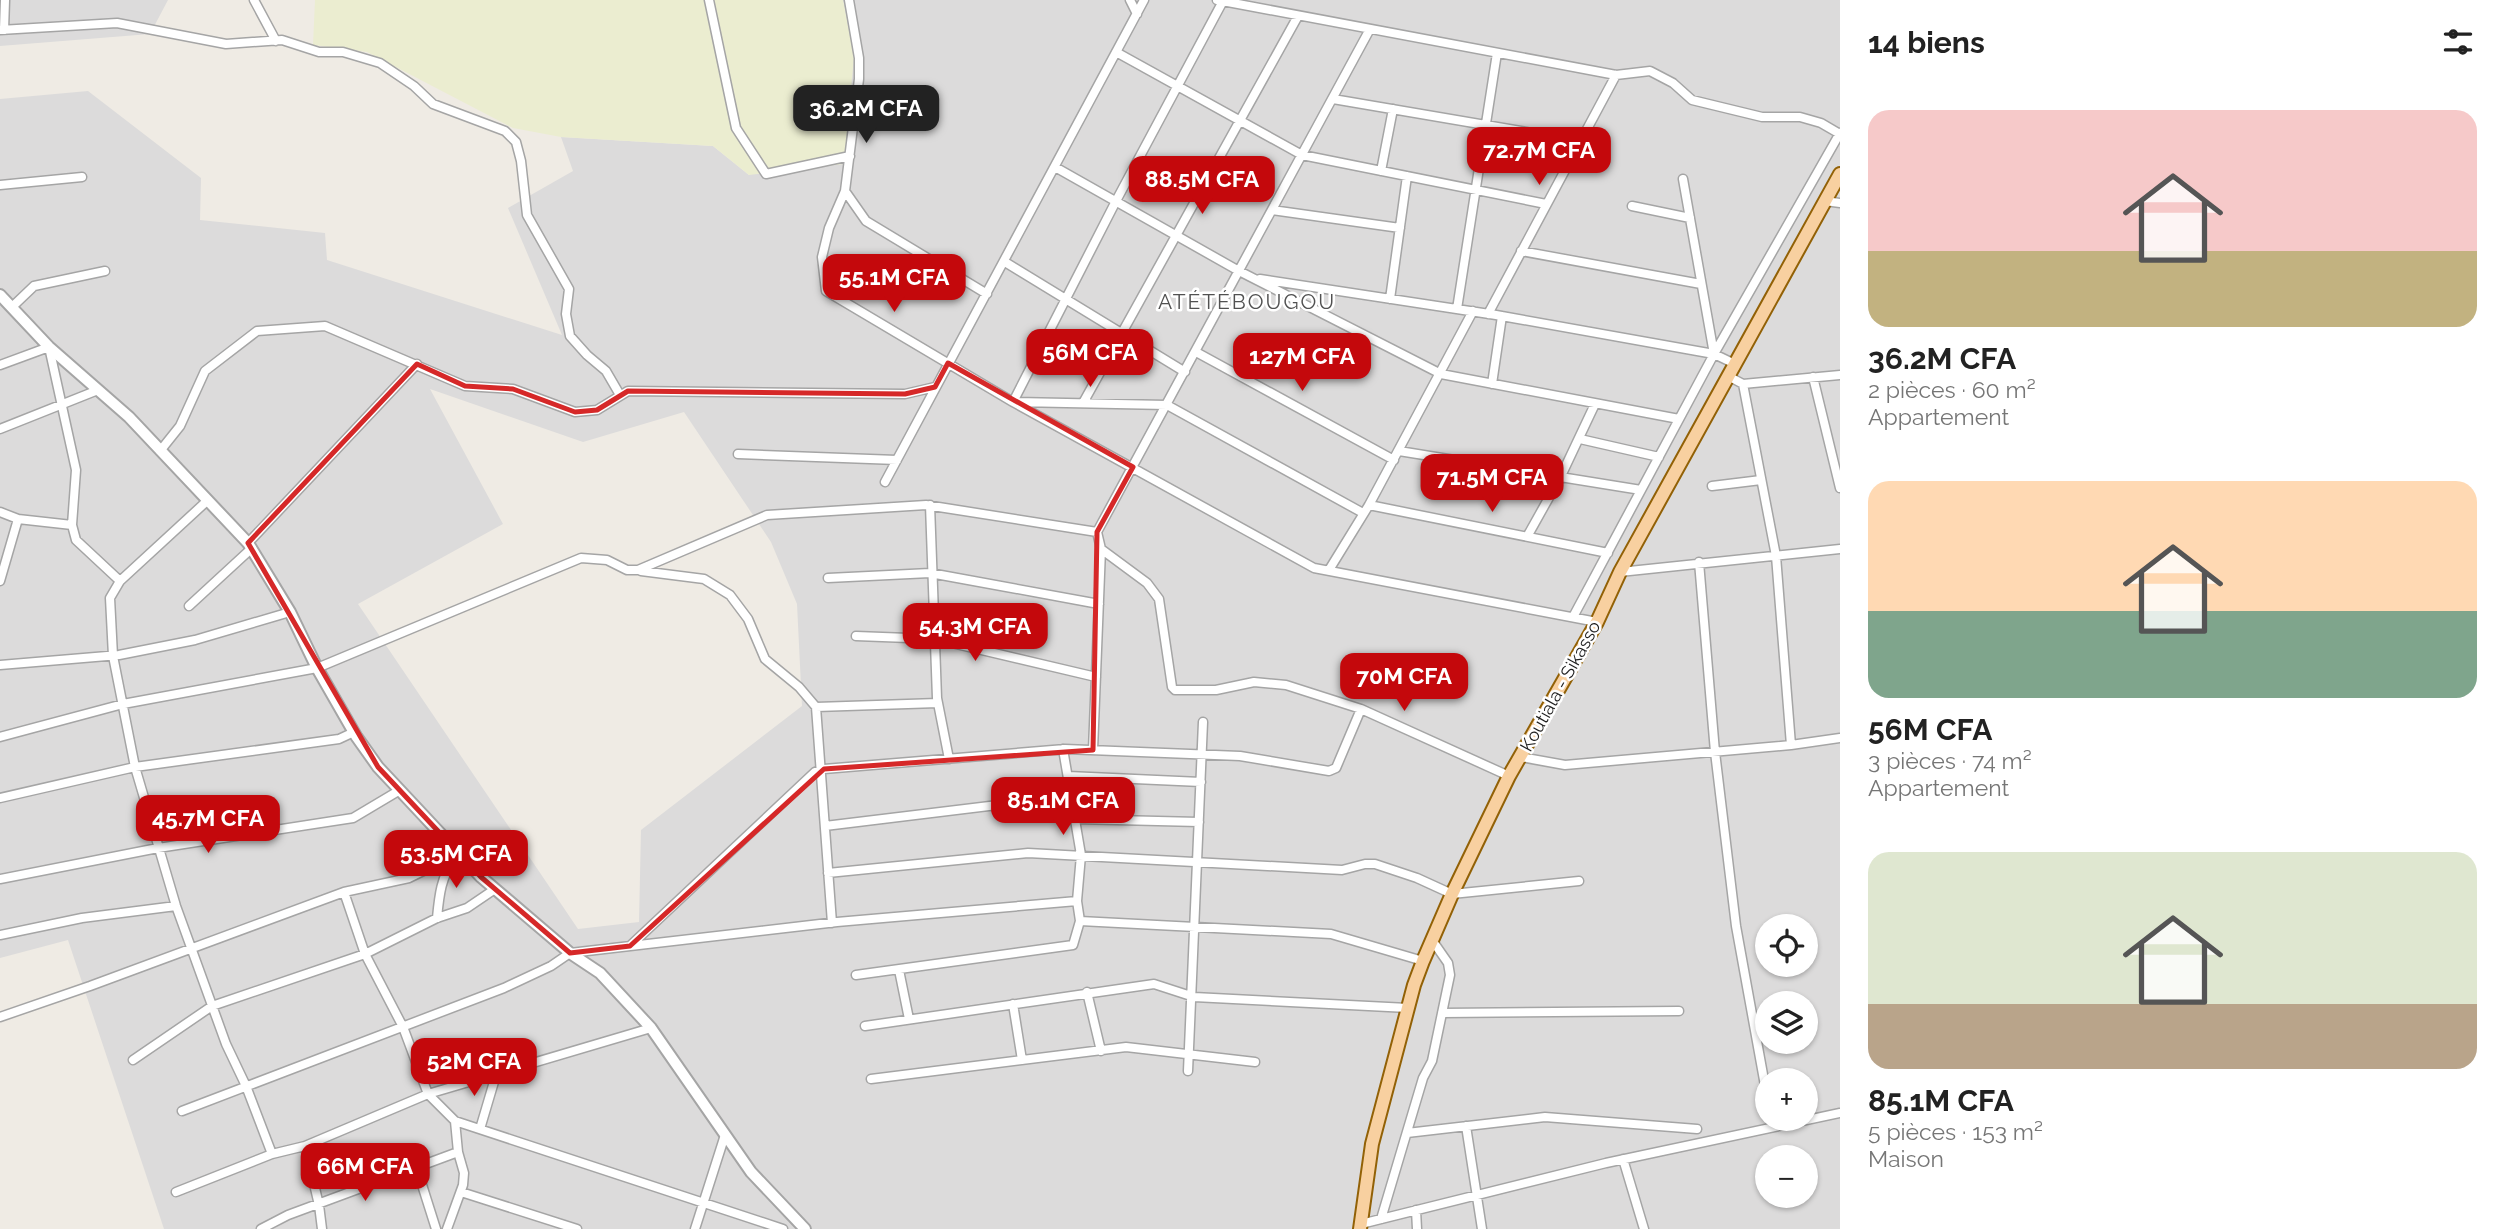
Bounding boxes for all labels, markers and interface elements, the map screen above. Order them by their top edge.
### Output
icon: filters [2439,23,2477,61]
text: 14 biens [1868,25,1985,60]
pin: 36.2M CFA [786,86,946,145]
text: 36.2M CFA [809,94,923,121]
pin: 72.7M CFA [1459,128,1619,187]
text: 72.7M CFA [1483,136,1595,163]
icon: home [2110,155,2236,281]
pin: 88.5M CFA [1122,156,1282,216]
text: 88.5M CFA [1145,165,1259,192]
pin: 55.1M CFA [814,254,974,314]
text: 55.1M CFA [839,263,949,290]
district label: ATÉTÉBOUGOU [1158,289,1336,314]
pin: 56M CFA [1025,330,1155,389]
pin: 127M CFA [1230,334,1374,393]
text: 56M CFA [1042,338,1138,365]
text: 36.2M CFA [1868,341,2016,376]
text: 127M CFA [1249,342,1355,369]
text: 2 pièces · 60 m² [1868,376,2036,403]
text: Appartement [1868,403,2009,430]
pin: 71.5M CFA [1412,454,1572,514]
text: 71.5M CFA [1437,463,1547,490]
icon: home [2110,526,2236,652]
pin: 54.3M CFA [895,604,1055,663]
text: 54.3M CFA [919,612,1031,639]
street label: Koutiala - Sikasso [1515,617,1605,755]
pin: 70M CFA [1339,654,1469,713]
text: 70M CFA [1356,662,1452,689]
text: 56M CFA [1868,712,1992,747]
text: 3 pièces · 74 m² [1868,747,2032,774]
text: Appartement [1868,774,2009,801]
pin: 85.1M CFA [983,778,1143,837]
text: 85.1M CFA [1007,786,1119,813]
pin: 45.7M CFA [128,796,288,855]
text: 45.7M CFA [152,804,264,831]
pin: 53.5M CFA [376,830,536,890]
text: 53.5M CFA [400,839,512,866]
icon: home [2110,897,2236,1023]
map controls [1755,914,1818,1208]
button: locate [1755,914,1818,977]
button: layers [1755,991,1818,1054]
pin: 52M CFA [409,1038,539,1098]
text: 52M CFA [427,1047,521,1074]
button: + [1755,1068,1818,1131]
text: 85.1M CFA [1868,1083,2014,1118]
text: 5 pièces · 153 m² [1868,1118,2043,1145]
pin: 66M CFA [300,1144,430,1203]
button: − [1755,1145,1818,1208]
text: Maison [1868,1145,1944,1172]
text: 66M CFA [317,1152,413,1179]

